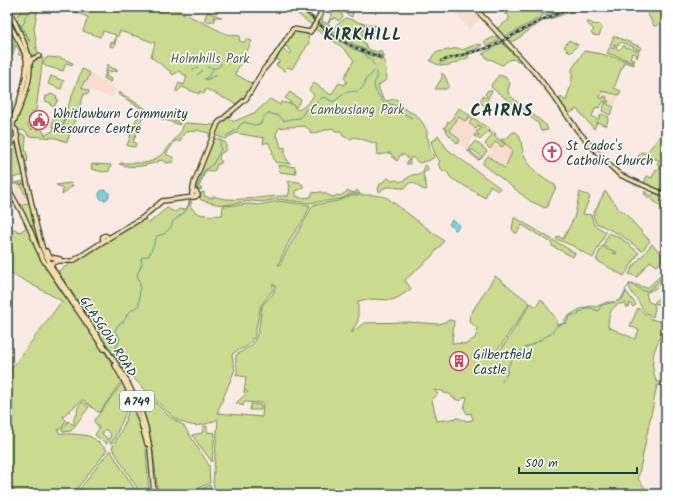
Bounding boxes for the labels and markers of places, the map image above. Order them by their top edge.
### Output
place label: Whitlawburn Community Resource Centre [53,104,188,140]
public building icon: Whitlawburn Community Resource Centre [28,109,50,131]
place label: St Cadoc's Catholic Church [566,136,653,172]
church icon: St Cadoc's Catholic Church [541,141,563,163]
place label: Gilbertfield Castle [473,345,532,381]
building icon: Gilbertfield Castle [448,350,470,372]

